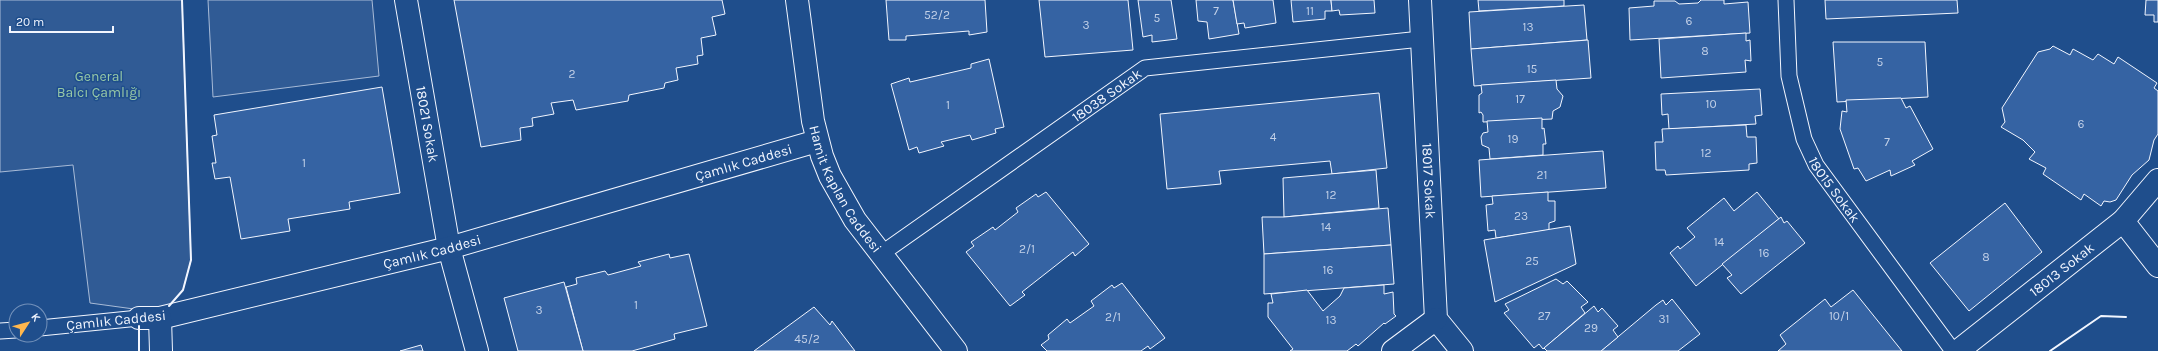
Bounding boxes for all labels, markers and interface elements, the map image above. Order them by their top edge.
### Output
house number: 7 [1213,4,1219,18]
house number: 11 [1306,4,1314,18]
scale bar [10,8,113,34]
house number: 52/2 [924,8,950,22]
house number: 5 [1154,11,1161,25]
house number: 6 [1686,14,1693,28]
text: 20 m [16,15,44,29]
house number: 3 [1082,18,1090,32]
house number: 13 [1522,20,1534,34]
house number: 8 [1701,44,1709,58]
house number: 5 [1877,55,1884,69]
house number: 15 [1527,62,1538,76]
street label: 18038 Sokak [1069,65,1145,126]
house number: 2 [569,67,576,81]
park label: General Balcı Çamlığı [57,68,141,101]
street label: 18021 Sokak [412,85,442,164]
house number: 17 [1515,92,1525,106]
house number: 10 [1705,97,1717,111]
house number: 1 [946,98,950,112]
house number: 6 [2078,117,2085,131]
street label: Hamit Kaplan Caddesi [805,124,885,256]
house number: 4 [1270,130,1277,144]
house number: 19 [1508,132,1518,146]
house number: 7 [1884,135,1890,149]
street label: Çamlık Caddesi [693,141,794,185]
street label: 18017 Sokak [1418,143,1439,219]
house number: 12 [1701,146,1712,160]
street label: 18015 Sokak [1804,154,1863,226]
house number: 1 [302,156,306,170]
house number: 21 [1537,168,1547,182]
house number: 12 [1326,188,1337,202]
house number: 23 [1514,209,1528,223]
house number: 14 [1321,220,1332,234]
street label: Çamlık Caddesi [381,231,483,273]
house number: 14 [1714,235,1725,249]
street label: 18013 Sokak [2026,239,2098,300]
house number: 2/1 [1019,242,1035,256]
house number: 16 [1759,246,1770,260]
house number: 8 [1982,250,1990,264]
house number: 25 [1525,254,1539,268]
house number: 16 [1323,263,1334,277]
house number: 1 [634,298,638,312]
north arrow [8,303,48,343]
house number: 3 [535,303,543,317]
street label: Çamlık Caddesi [65,307,167,334]
house number: 27 [1538,309,1551,323]
house number: 10/1 [1829,309,1849,323]
house number: 2/1 [1105,310,1121,324]
text: K [28,311,44,325]
house number: 31 [1658,312,1670,326]
house number: 13 [1325,313,1337,327]
house number: 29 [1584,321,1598,335]
house number: 45/2 [794,332,820,346]

